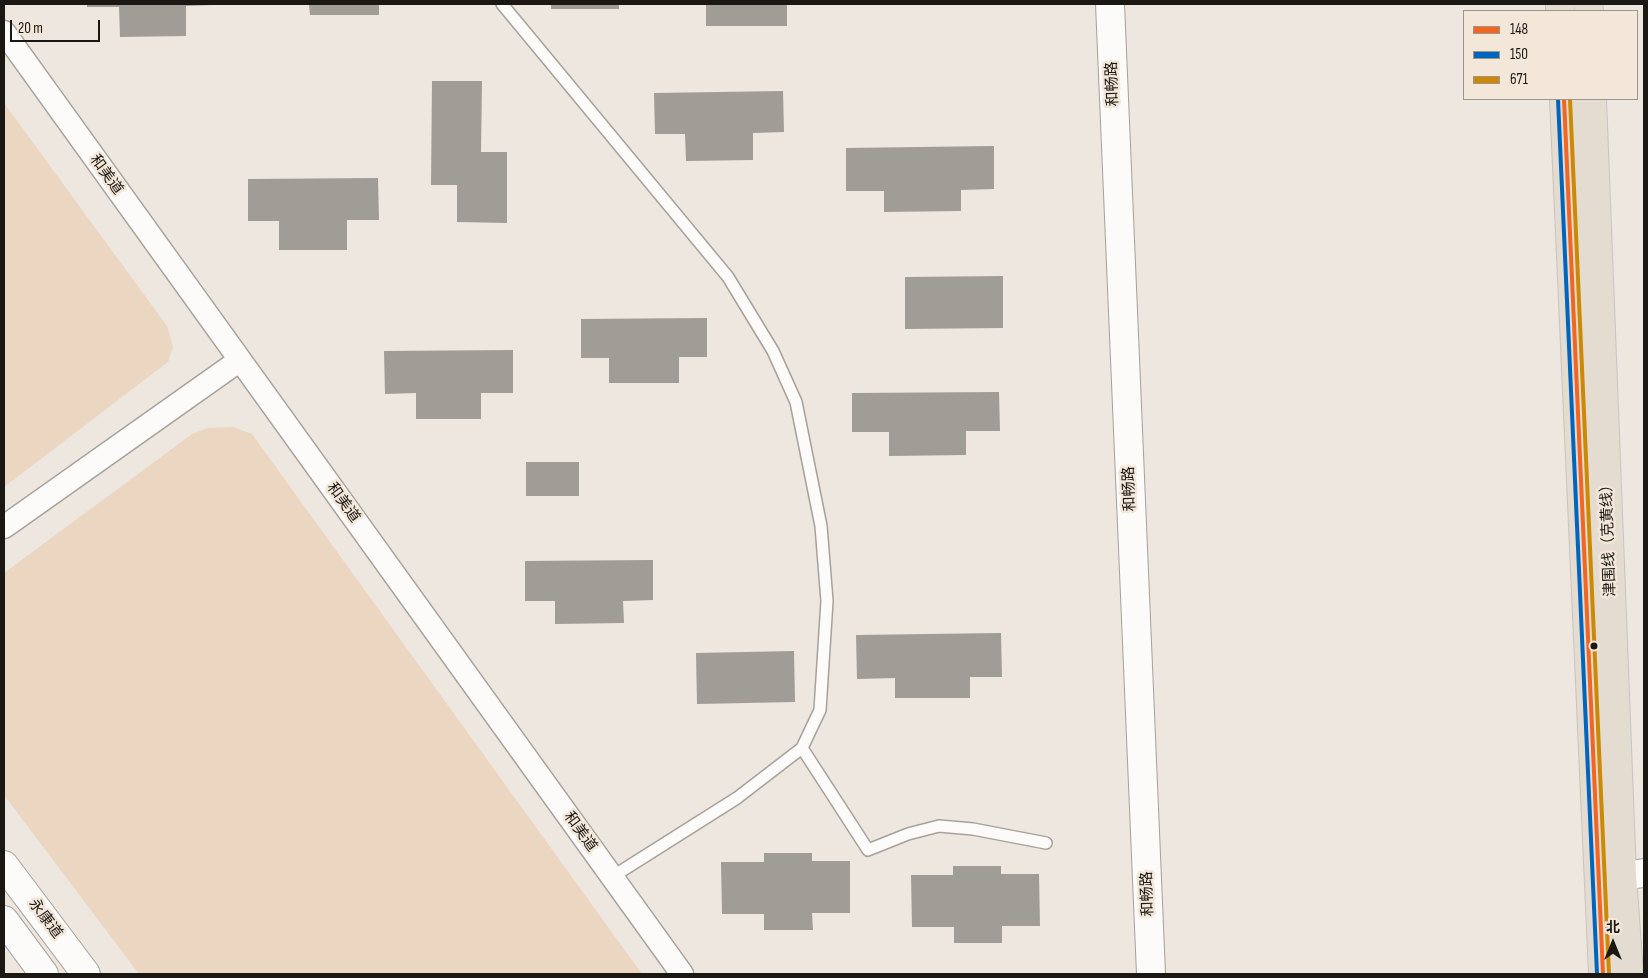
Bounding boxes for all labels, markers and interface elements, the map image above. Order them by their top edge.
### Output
scale bar [12,10,102,42]
legend [1463,10,1638,100]
text: 20 m [18,19,43,38]
text: 148 [1510,20,1528,39]
text: 150 [1510,45,1528,64]
street label: 和畅路 [1103,61,1123,107]
text: 671 [1510,70,1528,89]
street label: 和美道 [85,152,127,198]
street label: 和畅路 [1120,466,1140,512]
street label: 津围线（克黄线） [1598,477,1620,597]
street label: 和美道 [322,480,364,526]
unlabelled marker [1589,641,1599,651]
street label: 和美道 [559,809,601,855]
street label: 和畅路 [1138,871,1158,917]
street label: 永康道 [24,896,66,942]
north arrow [1588,918,1638,968]
text: 北 [1606,919,1620,936]

